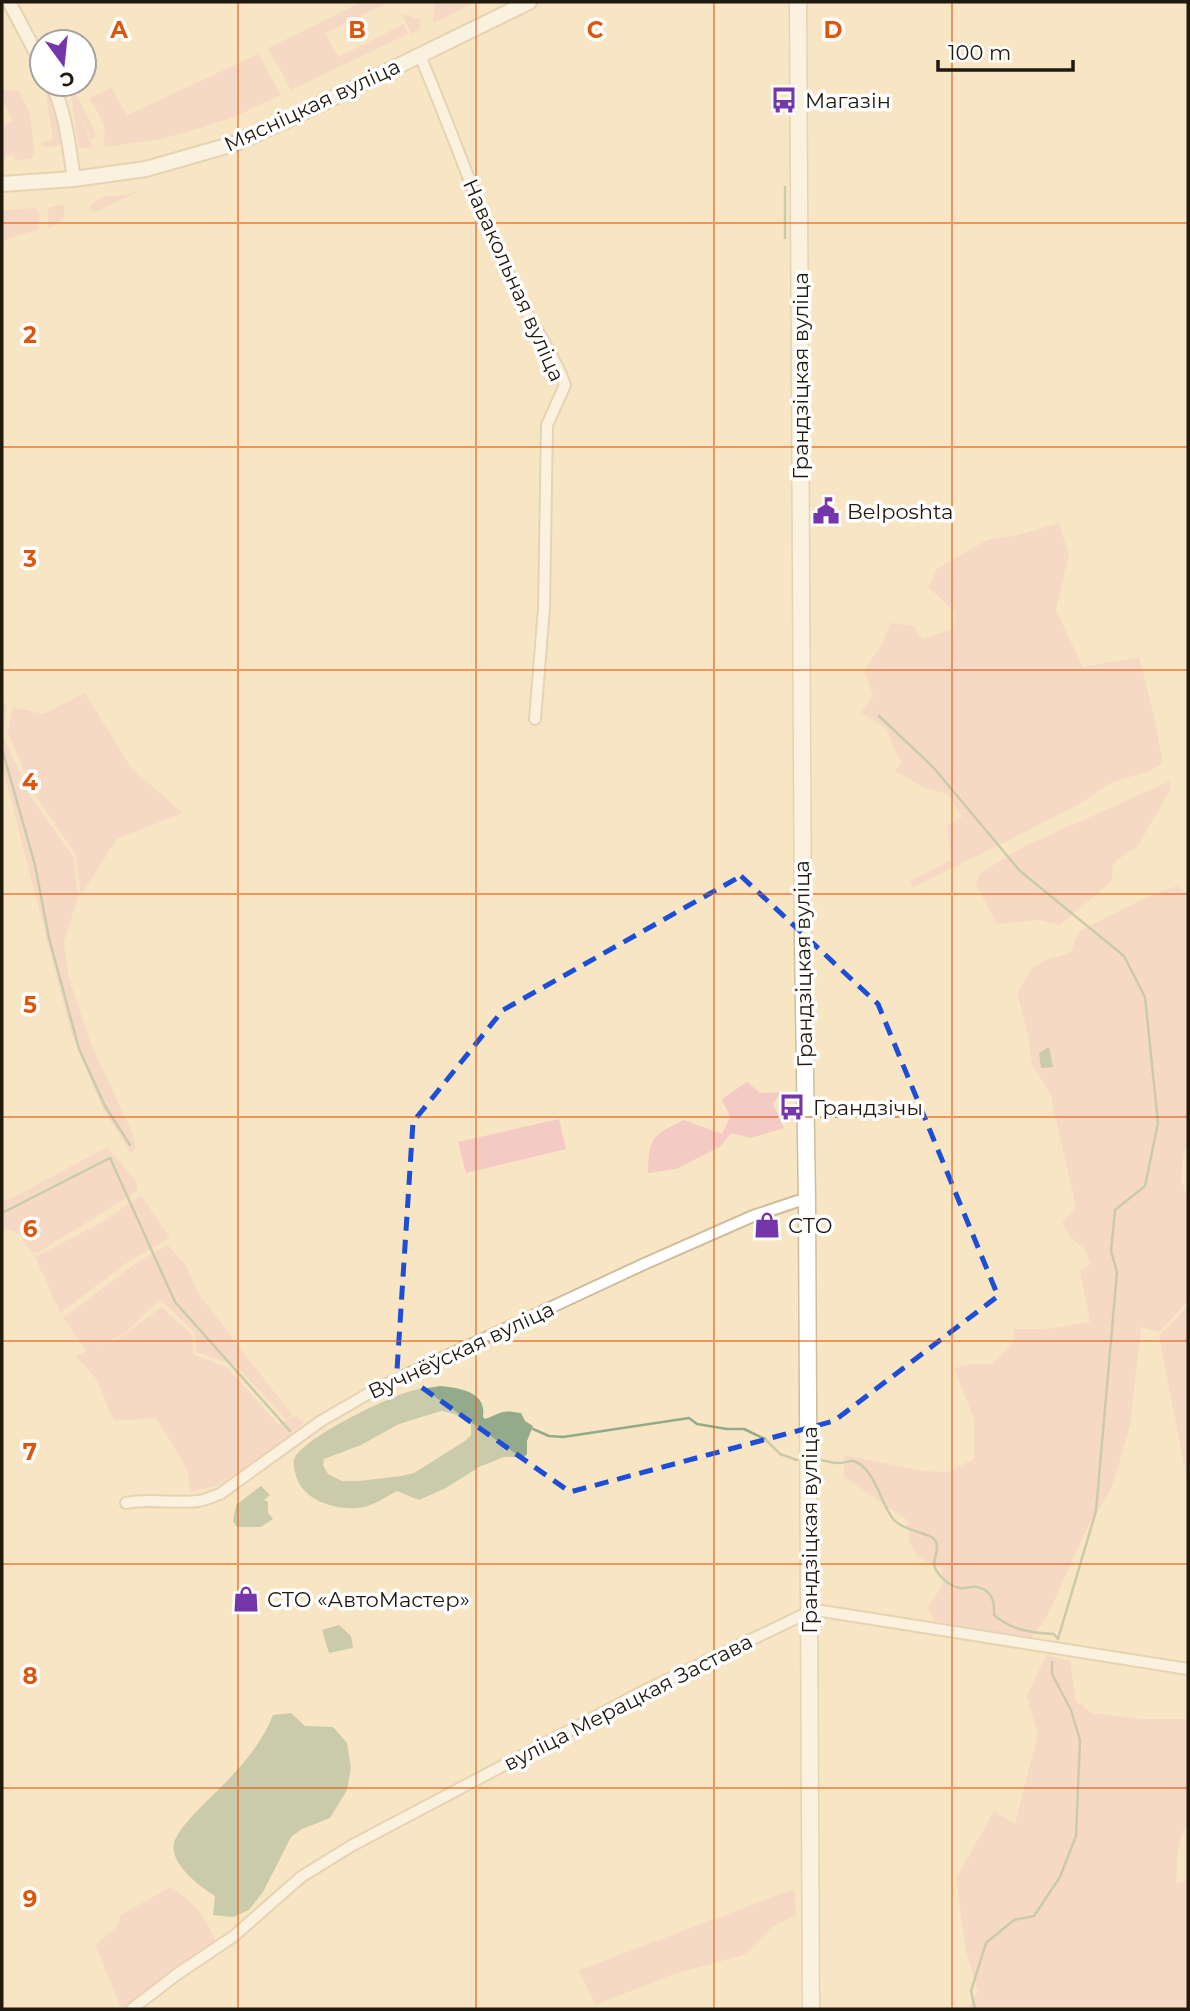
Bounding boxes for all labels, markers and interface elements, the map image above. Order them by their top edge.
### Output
text: A [109,16,128,44]
text: B [348,16,366,44]
text: C [587,16,604,44]
text: D [824,16,843,44]
north arrow [28,28,98,98]
scale bar [938,28,1073,72]
text: 100 m [948,40,1011,65]
street label: Мясніцкая вуліца [220,53,404,157]
text: С [57,66,77,92]
bus stop icon: Магазін [769,85,799,115]
place label: Магазін [805,88,891,113]
street label: Навакольная вуліца [458,175,570,385]
street label: Грандзіцкая вуліца [788,272,813,480]
text: 2 [23,321,37,349]
public building icon: Belposhta [811,496,841,526]
place label: Belposhta [847,499,954,524]
text: 3 [22,545,37,573]
text: 4 [22,768,38,796]
street label: Грандзіцкая вуліца [789,860,817,1068]
text: 5 [23,991,37,1019]
bus stop icon: Грандзічы [777,1092,807,1122]
place label: Грандзічы [813,1095,923,1120]
shop icon: СТО [752,1210,782,1240]
place label: СТО [788,1213,833,1238]
text: 6 [23,1215,38,1243]
street label: Вучнёўская вуліца [364,1296,558,1404]
street label: Грандзіцкая вуліца [797,1426,822,1634]
text: 7 [23,1438,37,1466]
shop icon: СТО «АвтоМастер» [231,1584,261,1614]
place label: СТО «АвтоМастер» [267,1587,470,1612]
street label: вуліца Мерацкая Застава [499,1628,757,1776]
text: 8 [22,1662,38,1690]
text: 9 [23,1885,37,1913]

